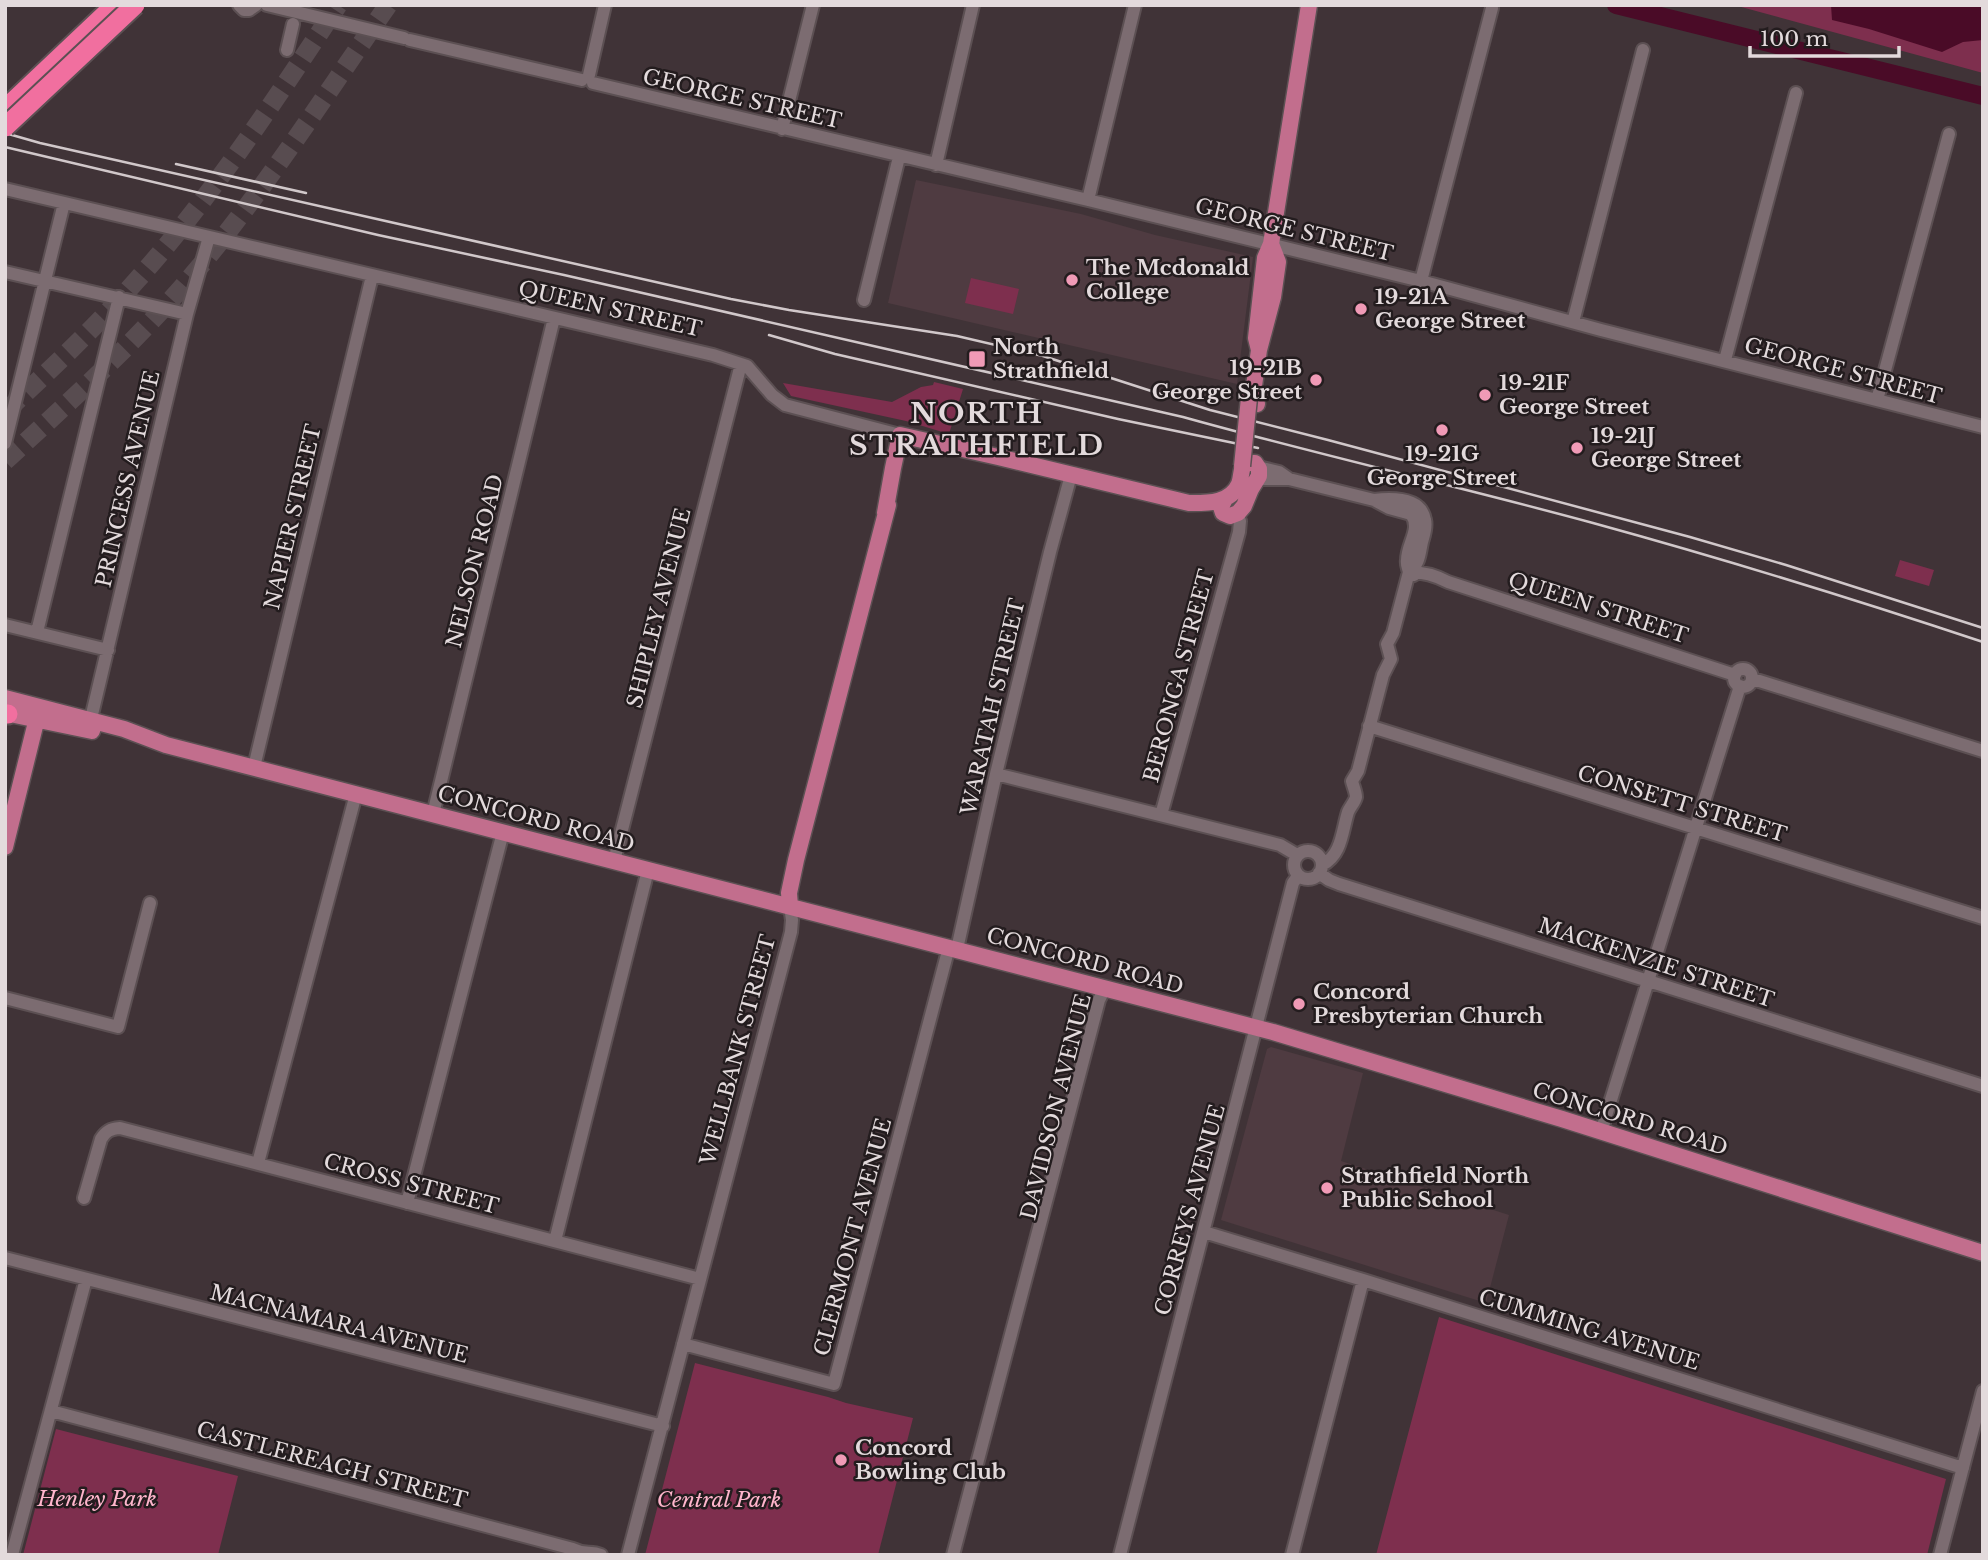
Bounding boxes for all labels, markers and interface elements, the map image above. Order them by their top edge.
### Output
scale bar [1750,14,1899,58]
text: 100 m [1760,26,1828,52]
street label: GEORGE STREET [640,63,844,135]
street label: GEORGE STREET [1192,193,1396,267]
place label: The Mcdonald College [1086,255,1250,305]
marker: The Mcdonald College [1064,272,1080,288]
street label: QUEEN STREET [516,275,704,343]
place label: 19-21A George Street [1375,284,1525,334]
marker: 19-21A George Street [1353,301,1369,317]
street label: GEORGE STREET [1742,332,1945,410]
place label: North Strathfield [993,334,1110,384]
marker: North Strathfield [967,349,987,369]
place label: 19-21B George Street [1152,355,1302,405]
street label: PRINCESS AVENUE [90,368,166,590]
place label: 19-21F George Street [1499,370,1649,420]
marker: 19-21B George Street [1308,372,1324,388]
marker: 19-21F George Street [1477,387,1493,403]
district label: NORTH STRATHFIELD [849,396,1105,463]
street label: NAPIER STREET [259,422,327,612]
marker: 19-21G George Street [1434,422,1450,438]
place label: 19-21J George Street [1591,423,1741,473]
marker: 19-21J George Street [1569,440,1585,456]
place label: 19-21G George Street [1367,441,1517,491]
street label: NELSON ROAD [441,472,509,650]
street label: SHIPLEY AVENUE [622,505,696,711]
street label: BERONGA STREET [1138,567,1220,785]
street label: QUEEN STREET [1505,567,1691,649]
street label: WARATAH STREET [955,596,1031,819]
street label: CONSETT STREET [1574,760,1790,848]
street label: CONCORD ROAD [435,780,637,858]
street label: MACKENZIE STREET [1535,913,1777,1013]
street label: CONCORD ROAD [984,922,1186,1000]
street label: WELLBANK STREET [694,932,781,1169]
place label: Concord Presbyterian Church [1313,979,1543,1029]
street label: DAVIDSON AVENUE [1015,991,1097,1223]
marker: Concord Presbyterian Church [1291,996,1307,1012]
street label: CONCORD ROAD [1529,1077,1731,1161]
street label: CORREYS AVENUE [1149,1102,1231,1318]
street label: CLERMONT AVENUE [809,1115,897,1359]
street label: CROSS STREET [321,1148,501,1220]
place label: Strathfield North Public School [1341,1163,1529,1213]
marker: Strathfield North Public School [1319,1180,1335,1196]
street label: MACNAMARA AVENUE [207,1279,471,1369]
street label: CUMMING AVENUE [1475,1284,1703,1376]
street label: CASTLEREAGH STREET [194,1416,470,1514]
place label: Concord Bowling Club [855,1435,1006,1485]
marker: Concord Bowling Club [833,1452,849,1468]
park label: Henley Park [36,1486,157,1512]
park label: Central Park [657,1487,781,1513]

